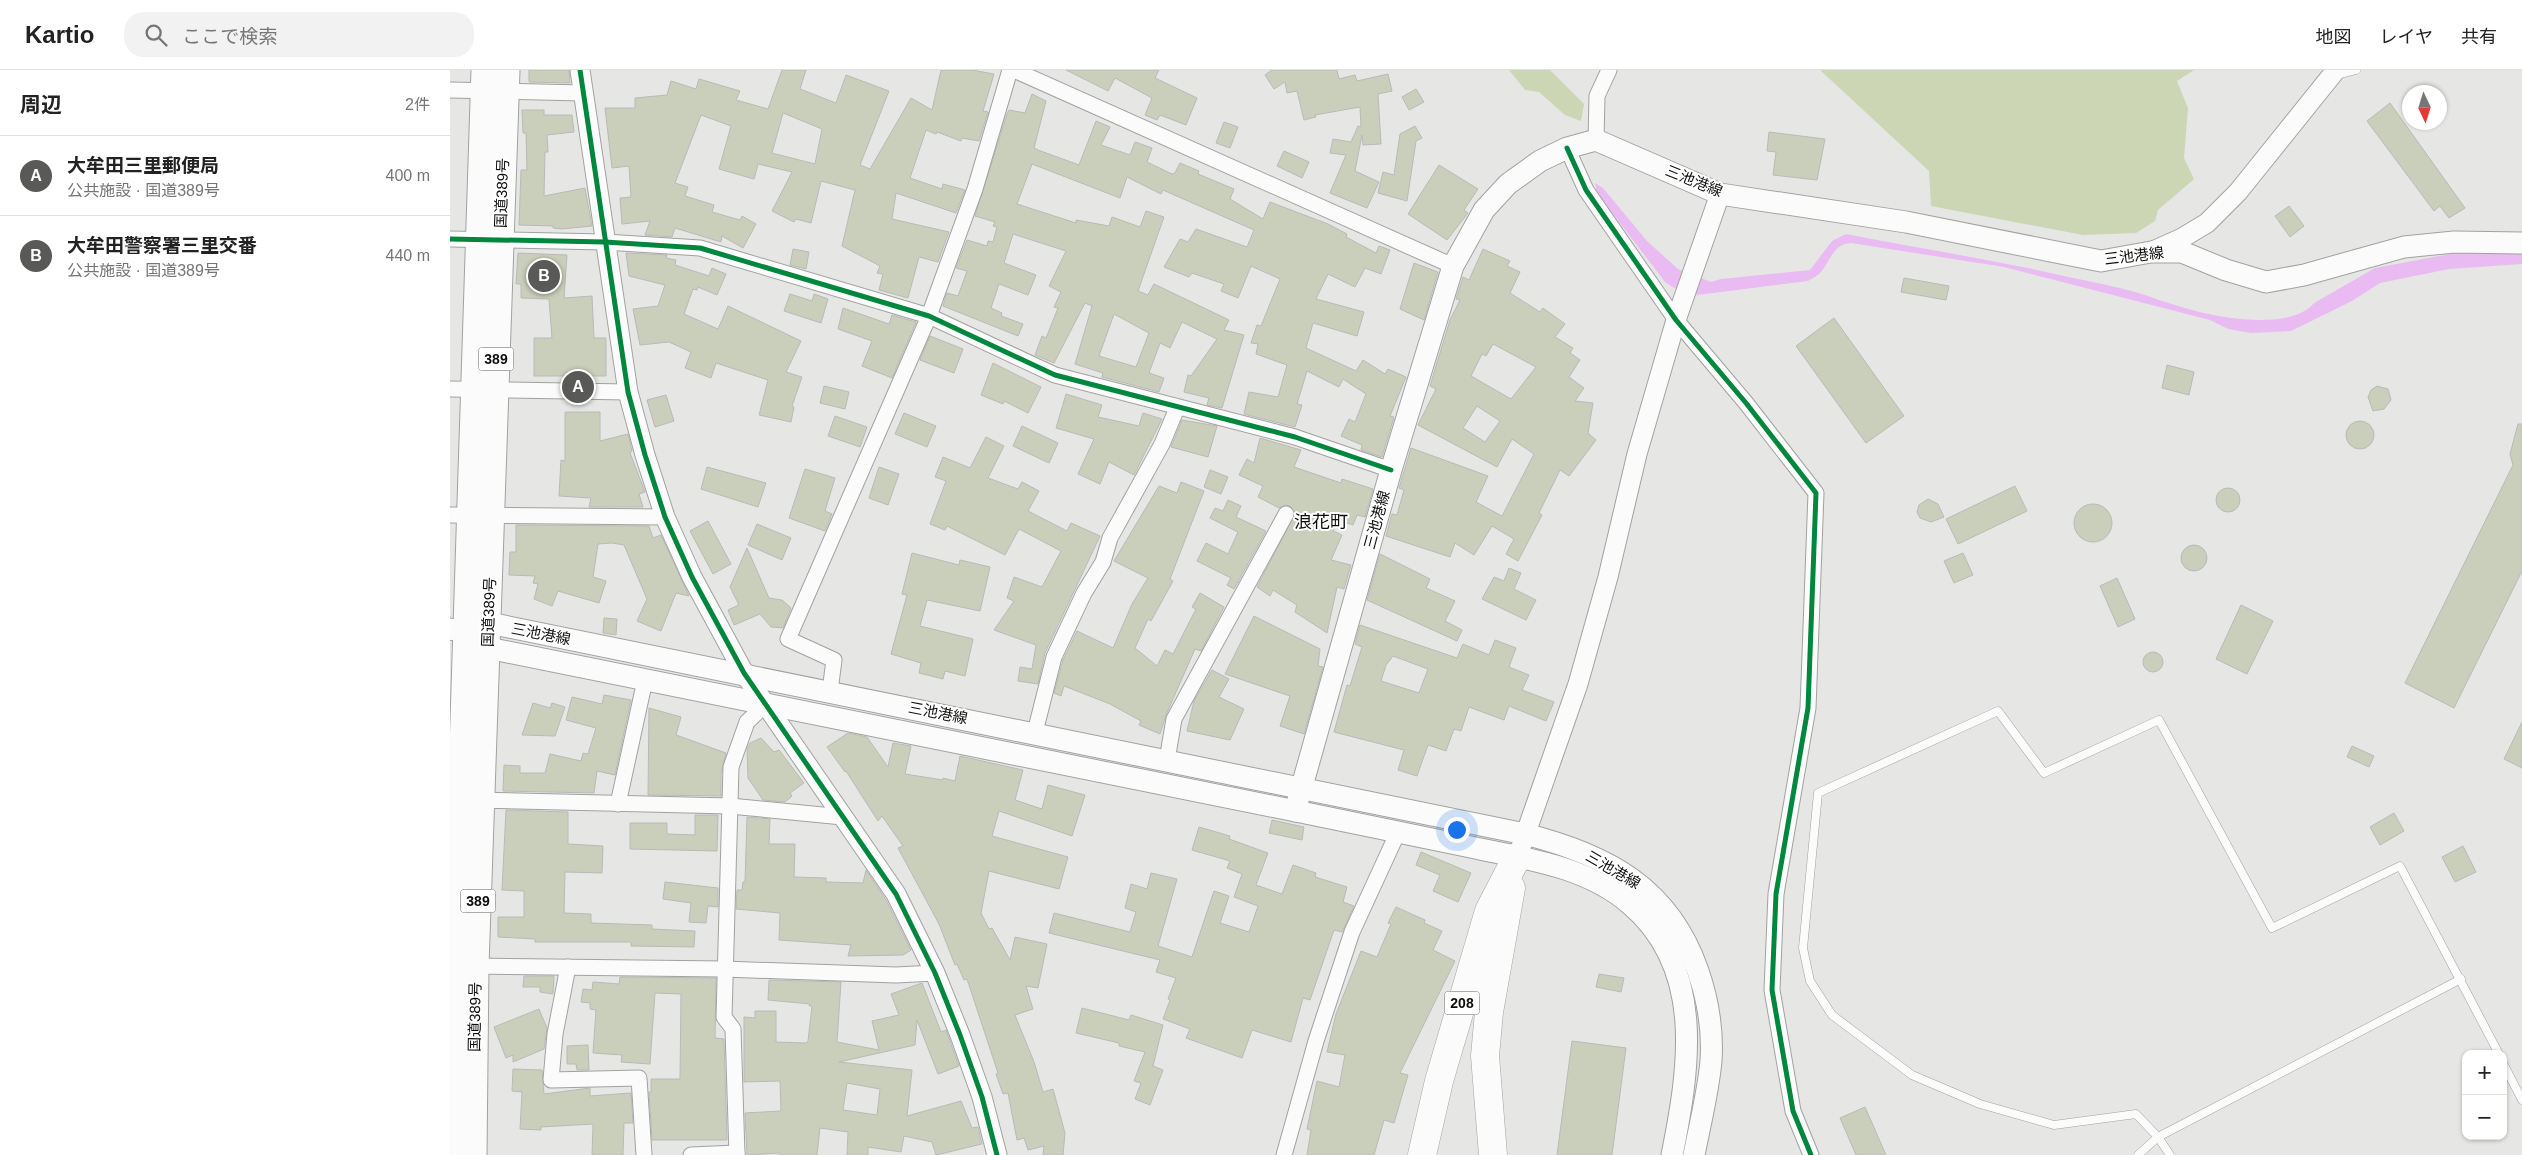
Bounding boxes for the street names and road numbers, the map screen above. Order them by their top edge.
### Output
street label: 国道389号 [492,158,511,228]
street label: 三池港線 [1663,161,1725,200]
street label: 三池港線 [2103,243,2165,268]
road number: 389 [478,348,514,370]
street label: 三池港線 [1361,489,1392,551]
street label: 国道389号 [479,577,498,647]
street label: 三池港線 [510,619,572,648]
street label: 三池港線 [907,698,969,727]
street label: 三池港線 [1583,847,1643,892]
road number: 389 [460,889,496,912]
street label: 国道389号 [465,982,484,1052]
road number: 208 [1444,991,1480,1014]

